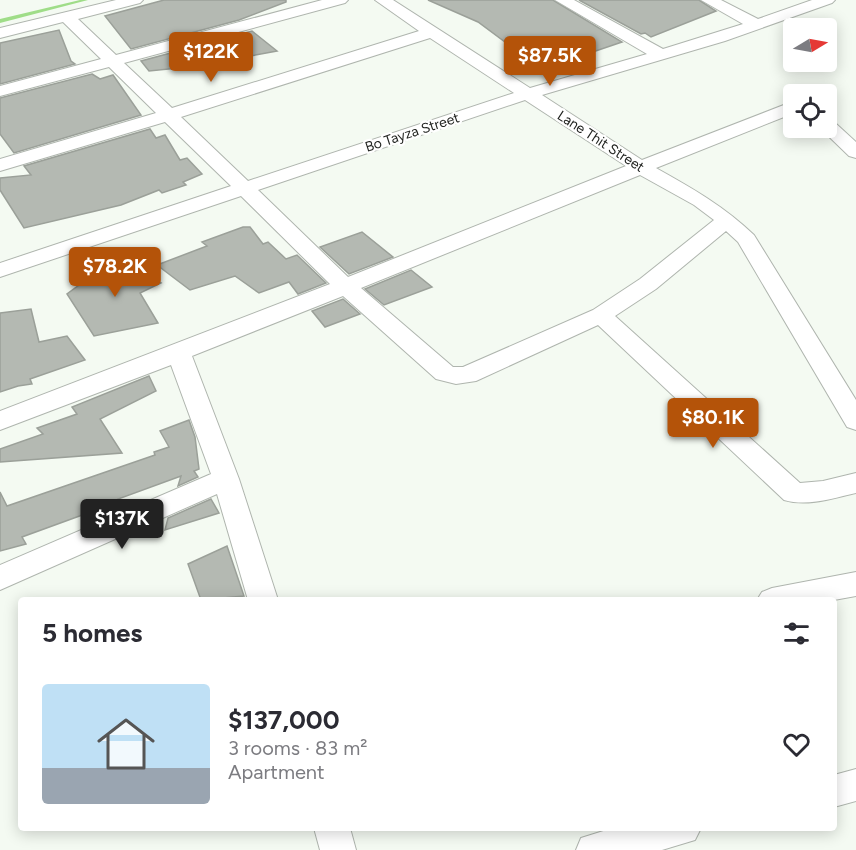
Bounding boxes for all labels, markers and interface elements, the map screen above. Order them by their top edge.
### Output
north arrow [783,18,837,72]
map controls [783,18,837,138]
pin: $122K [169,32,253,83]
pin: $87.5K [501,36,599,87]
text: $122K [183,39,239,63]
text: $87.5K [518,43,582,67]
button: locate [783,84,837,138]
street label: Lane Thit Street [554,107,647,176]
street label: Bo Tayza Street [363,109,461,156]
pin: $78.2K [66,247,164,298]
text: $78.2K [83,254,147,278]
pin: $80.1K [664,398,762,449]
text: $80.1K [682,405,745,429]
pin: $137K [80,499,164,550]
text: $137K [94,506,150,530]
text: 5 homes [42,617,142,649]
icon: filters [780,617,813,650]
text: $137,000 [228,704,340,736]
icon: home [90,708,162,780]
icon: heart [780,728,813,761]
text: 3 rooms · 83 m² [228,736,367,760]
text: Apartment [228,760,325,784]

